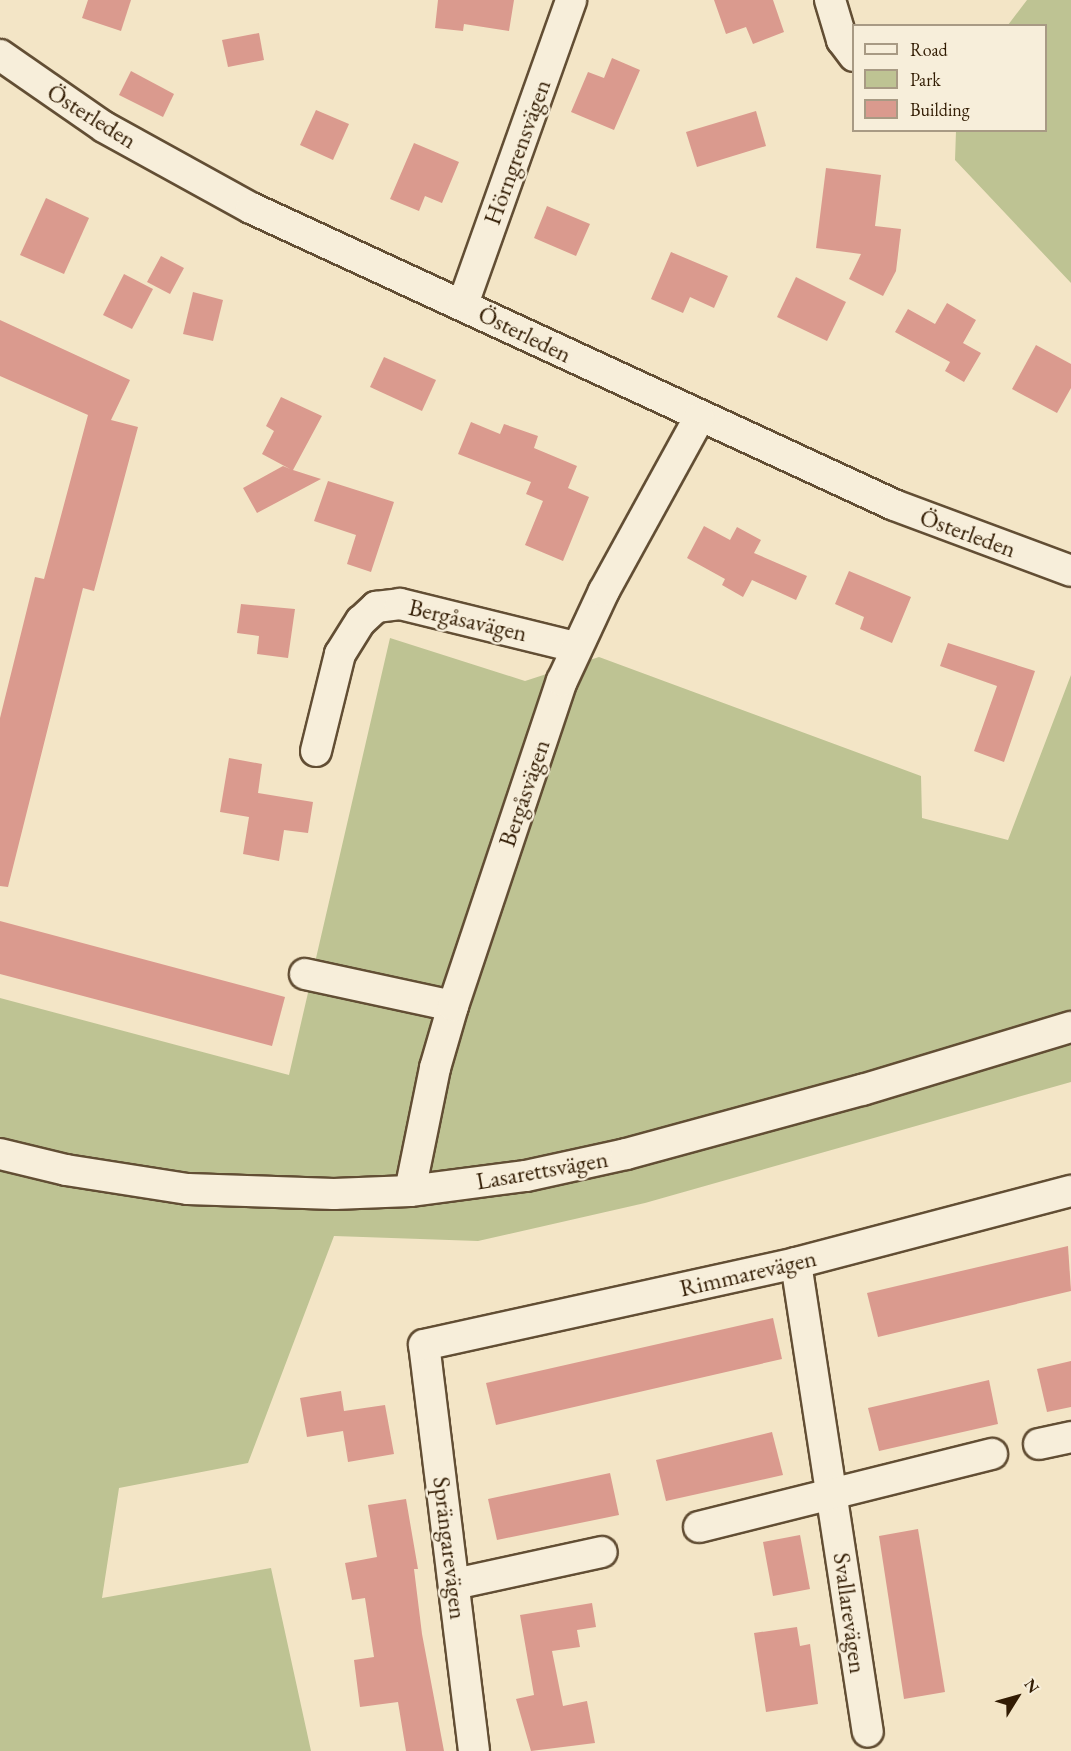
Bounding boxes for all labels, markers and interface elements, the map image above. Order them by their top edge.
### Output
legend [852,24,1047,132]
text: Road [910,38,948,61]
text: Park [910,68,941,91]
street label: Hörngrensvägen [477,75,557,229]
street label: Österleden [42,77,142,155]
text: Building [910,98,970,121]
street label: Österleden [474,299,576,369]
street label: Österleden [916,502,1020,564]
street label: Bergåsavägen [406,592,530,648]
street label: Bergåsvägen [492,736,556,850]
street label: Lasarettsvägen [474,1144,610,1196]
street label: Rimmarevägen [677,1243,819,1303]
street label: Sprängarevägen [427,1475,473,1621]
street label: Svallarevägen [827,1551,873,1675]
north arrow [987,1667,1047,1727]
text: N [1019,1674,1044,1697]

